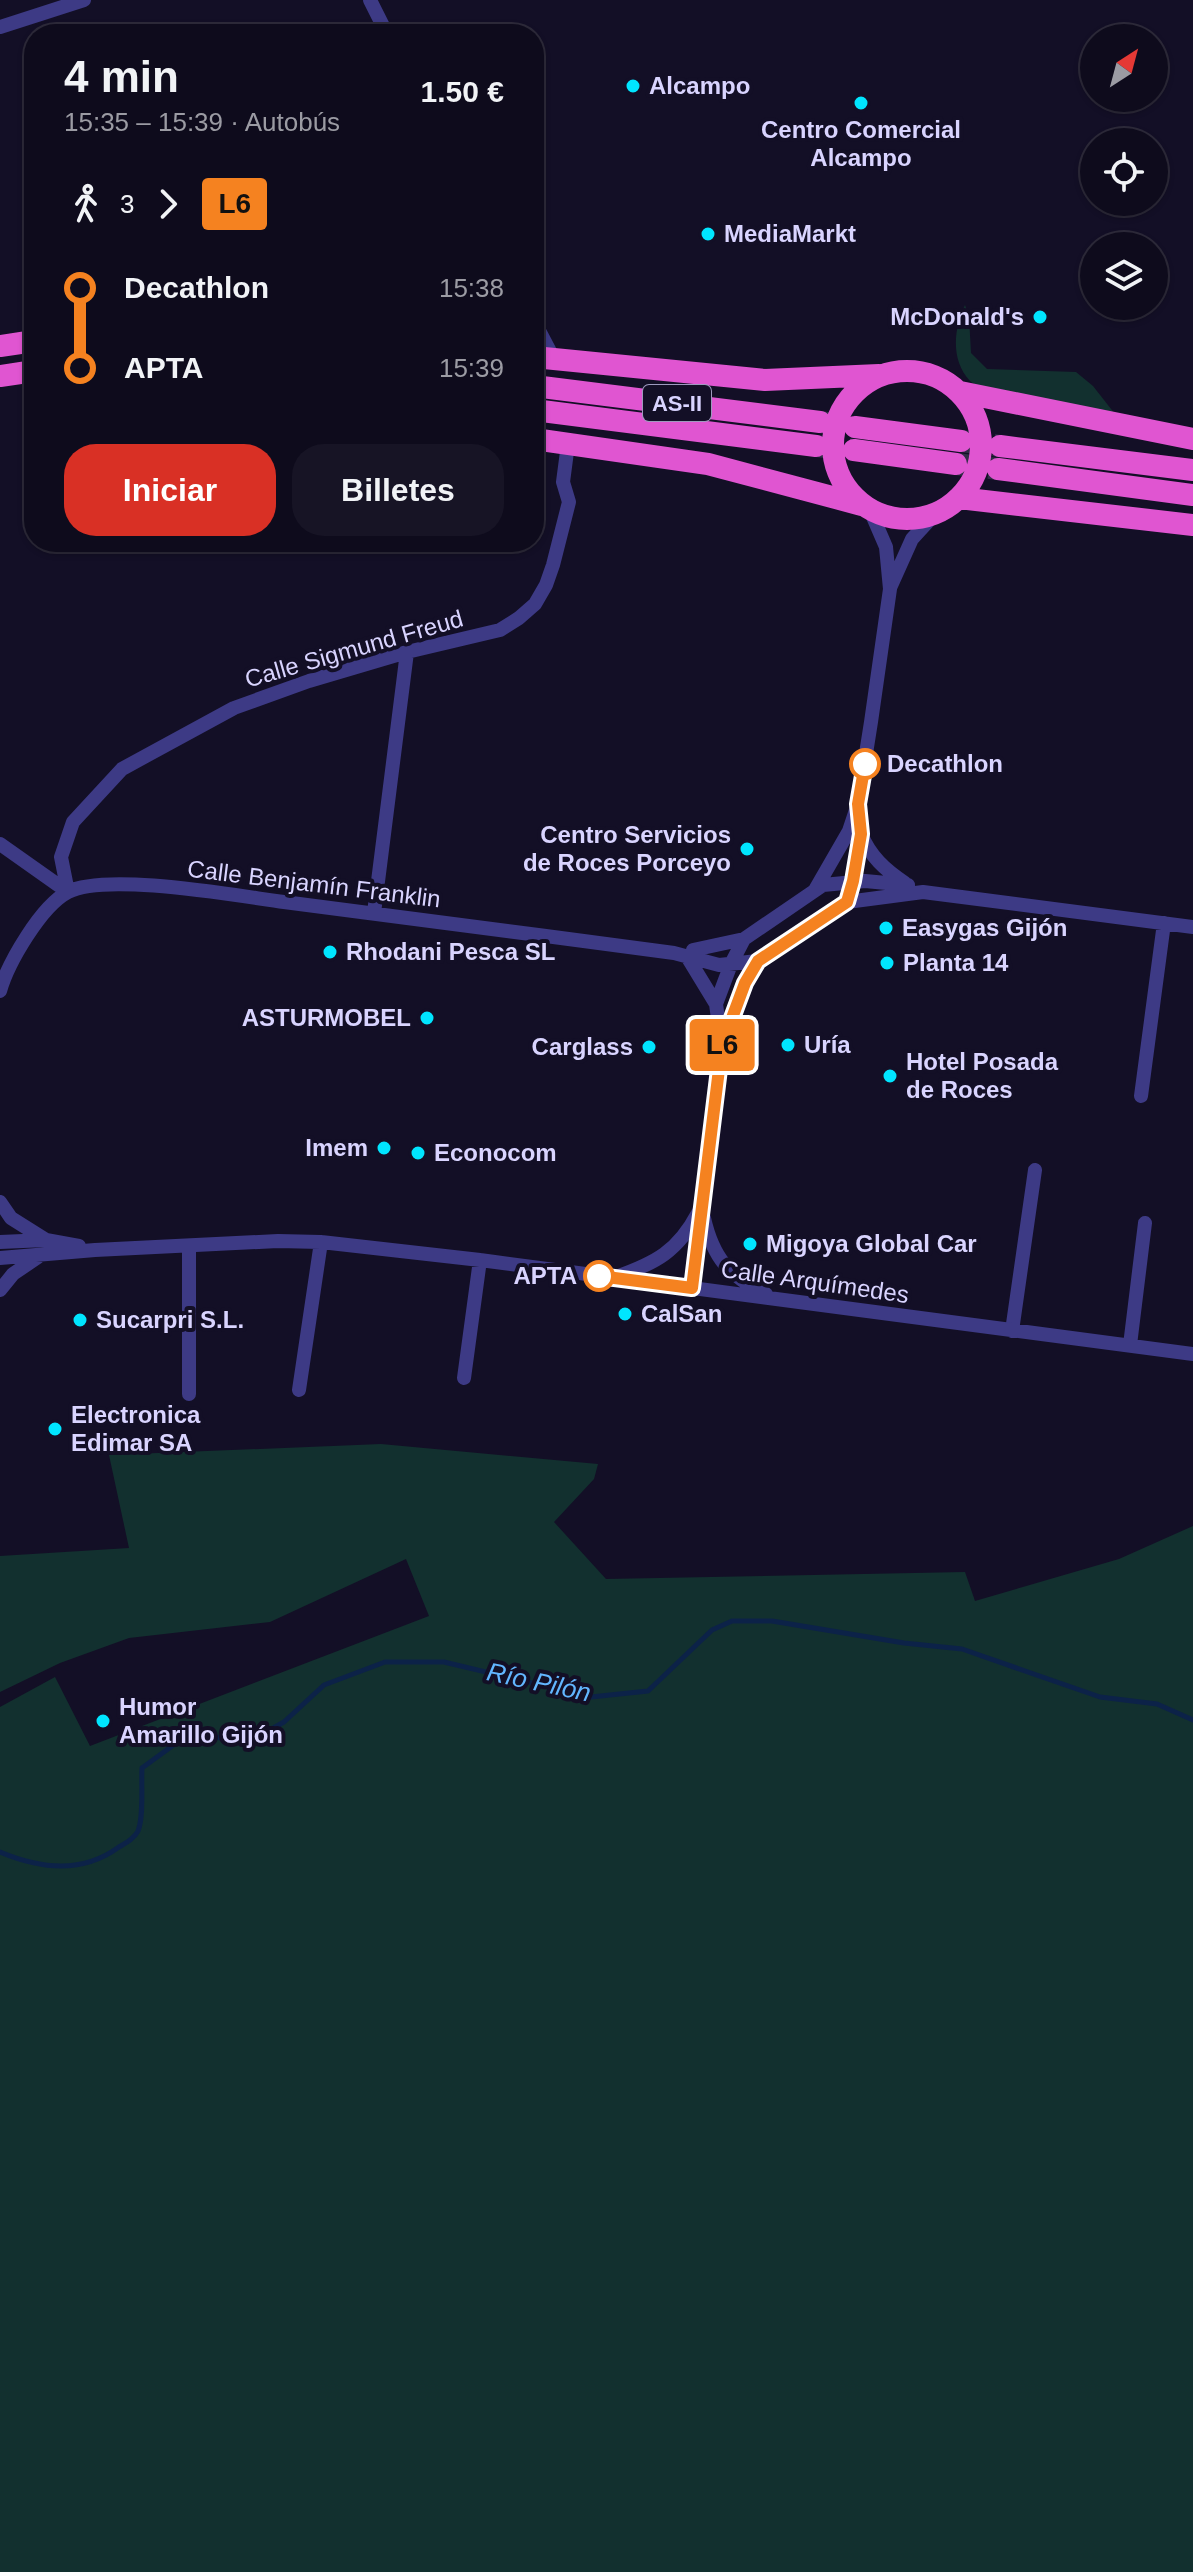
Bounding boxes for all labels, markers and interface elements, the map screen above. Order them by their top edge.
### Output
north arrow [1080,24,1168,112]
map controls [1080,24,1168,320]
text: 4 min [64,52,179,101]
place label: Alcampo [649,72,750,99]
text: 1.50 € [421,75,504,108]
marker: Alcampo [624,77,642,95]
marker: Centro Comercial Alcampo [852,94,870,112]
text: 15:35 – 15:39 · Autobús [64,107,340,137]
place label: Centro Comercial Alcampo [761,116,961,171]
button: locate [1080,128,1168,216]
icon: walk [64,182,108,226]
icon: forward [146,182,190,226]
text: L6 [218,188,251,219]
text: 3 [120,189,134,219]
place label: MediaMarkt [724,220,856,247]
marker: MediaMarkt [699,225,717,243]
button: layers [1080,232,1168,320]
text: Decathlon [124,271,269,304]
text: 15:38 [439,273,504,303]
place label: McDonald's [890,303,1024,330]
marker: McDonald's [1031,308,1049,326]
text: APTA [124,351,203,384]
text: 15:39 [439,353,504,383]
road number: AS-II [643,385,711,421]
button: Iniciar [64,444,276,536]
button: Billetes [292,444,504,536]
street label: Calle Sigmund Freud [242,604,466,693]
marker: Decathlon [850,749,880,779]
place label: Decathlon [887,750,1003,777]
place label: Centro Servicios de Roces Porceyo [523,821,731,876]
marker: Centro Servicios de Roces Porceyo [738,840,756,858]
street label: Calle Benjamín Franklin [186,855,442,912]
place label: Easygas Gijón [902,914,1067,941]
marker: Easygas Gijón [877,919,895,937]
place label: Rhodani Pesca SL [346,938,555,965]
marker: Rhodani Pesca SL [321,943,339,961]
place label: Planta 14 [903,949,1009,976]
marker: Planta 14 [878,954,896,972]
place label: ASTURMOBEL [242,1004,411,1031]
marker: ASTURMOBEL [418,1009,436,1027]
line badge: L6 [686,1019,758,1071]
text: L6 [706,1029,738,1060]
place label: Uría [804,1031,851,1058]
place label: Carglass [532,1033,633,1060]
marker: Uría [779,1036,797,1054]
marker: Carglass [640,1038,658,1056]
place label: Hotel Posada de Roces [906,1048,1059,1103]
marker: Hotel Posada de Roces [881,1067,899,1085]
place label: Imem [305,1134,368,1161]
marker: Imem [375,1139,393,1157]
place label: Econocom [434,1139,557,1166]
marker: Econocom [409,1144,427,1162]
place label: Migoya Global Car [766,1230,977,1257]
marker: Migoya Global Car [741,1235,759,1253]
street label: Calle Arquímedes [719,1255,911,1308]
marker: APTA [584,1261,614,1291]
place label: APTA [513,1262,577,1289]
place label: CalSan [641,1300,722,1327]
marker: CalSan [616,1305,634,1323]
place label: Sucarpri S.L. [96,1306,244,1333]
marker: Sucarpri S.L. [71,1311,89,1329]
place label: Electronica Edimar SA [71,1401,201,1456]
marker: Electronica Edimar SA [46,1420,64,1438]
water label: Río Pilón [484,1656,594,1708]
place label: Humor Amarillo Gijón [119,1693,283,1748]
marker: Humor Amarillo Gijón [94,1712,112,1730]

